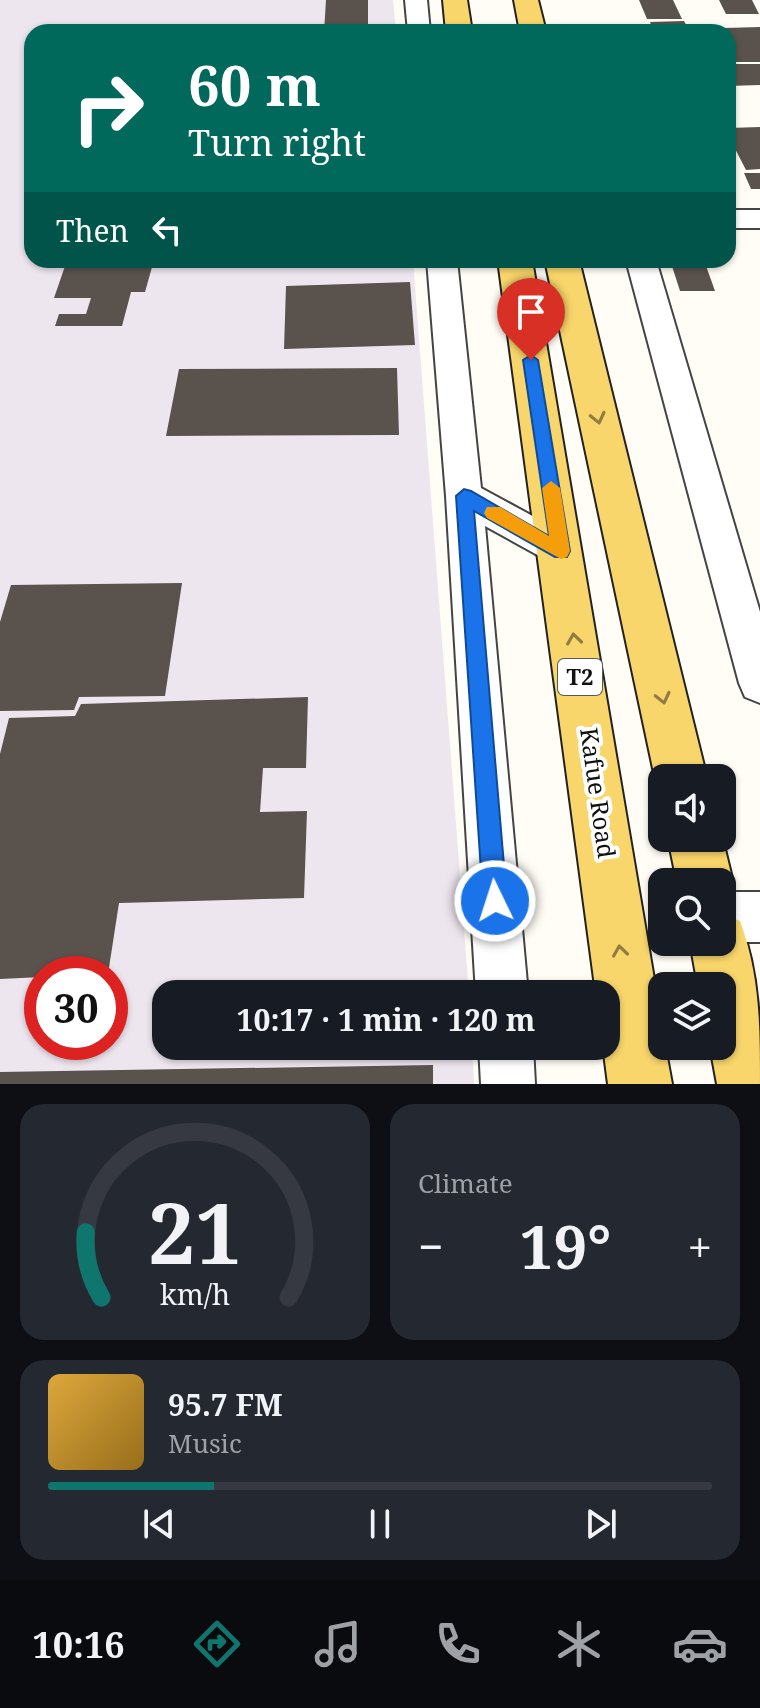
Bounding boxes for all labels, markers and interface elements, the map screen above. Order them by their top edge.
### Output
text: 60 m [188,46,321,122]
icon: right [56,56,160,160]
text: Turn right [188,118,366,167]
icon: left [145,208,189,252]
text: Then [56,210,129,251]
pin [497,278,565,360]
icon: arrive [509,290,553,334]
one-way arrow [589,410,606,424]
one-way arrow [566,632,583,646]
road number: T2 [558,659,602,695]
one-way arrow [654,691,671,705]
street label: Kafue Road [573,725,624,860]
map controls [648,764,736,1060]
button: sound [648,764,736,852]
position arrow [453,859,537,943]
button: search [648,868,736,956]
one-way arrow [612,945,629,958]
speed limit sign: 30 [24,956,128,1060]
button: layers [648,972,736,1060]
text: 10:17 · 1 min · 120 m [237,999,535,1040]
text: Climate [418,1165,513,1201]
text: 21 [148,1175,242,1288]
text: 19° [520,1205,611,1287]
text: − [418,1216,443,1276]
text: + [687,1216,712,1276]
text: km/h [160,1274,230,1313]
text: 95.7 FM [168,1384,283,1425]
text: Music [168,1425,242,1461]
icon: previous [137,1502,181,1546]
icon: pause [358,1502,402,1546]
icon: next [579,1502,623,1546]
icon: directions [189,1616,245,1672]
icon: music [310,1616,366,1672]
icon: phone [430,1616,486,1672]
icon: climate [551,1616,607,1672]
icon: car [672,1616,728,1672]
text: 10:16 [32,1620,125,1669]

